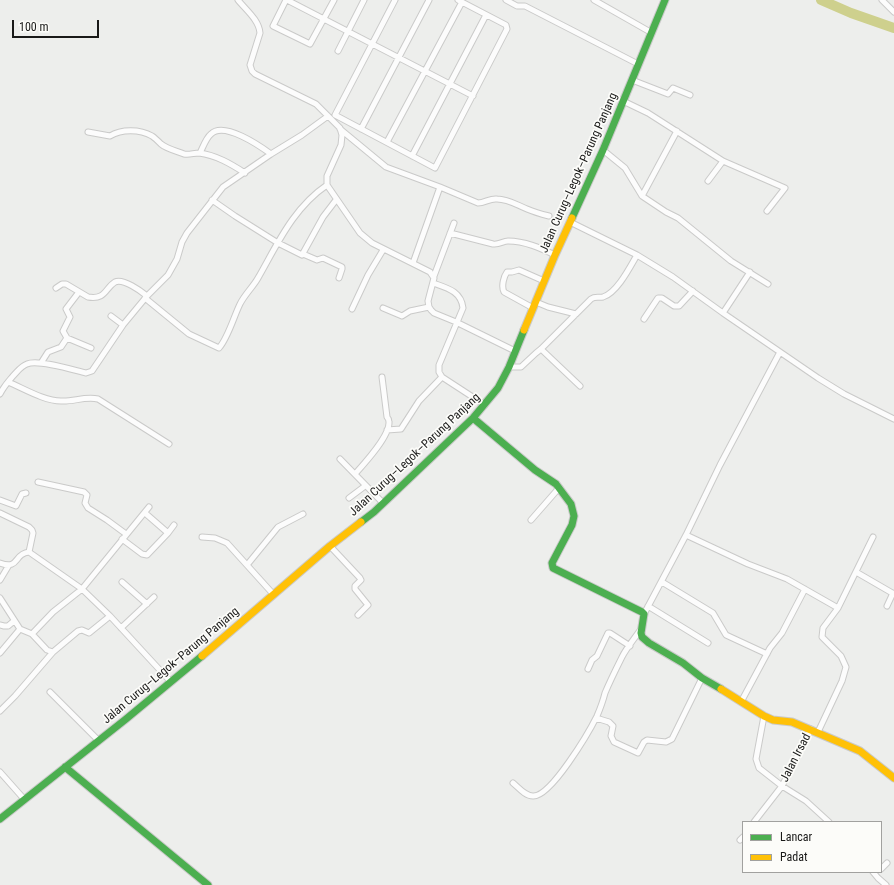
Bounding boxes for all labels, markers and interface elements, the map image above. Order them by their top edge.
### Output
scale bar [14,12,101,38]
text: 100 m [19,20,49,34]
street label: Jalan Curug–Legok–Parung Panjang [537,91,621,255]
street label: Jalan Curug–Legok–Parung Panjang [347,391,483,519]
street label: Jalan Curug–Legok–Parung Panjang [100,605,242,727]
street label: Jalan Irsad [778,731,814,785]
legend [742,821,882,873]
text: Lancar [780,830,812,844]
text: Padat [780,850,808,864]

